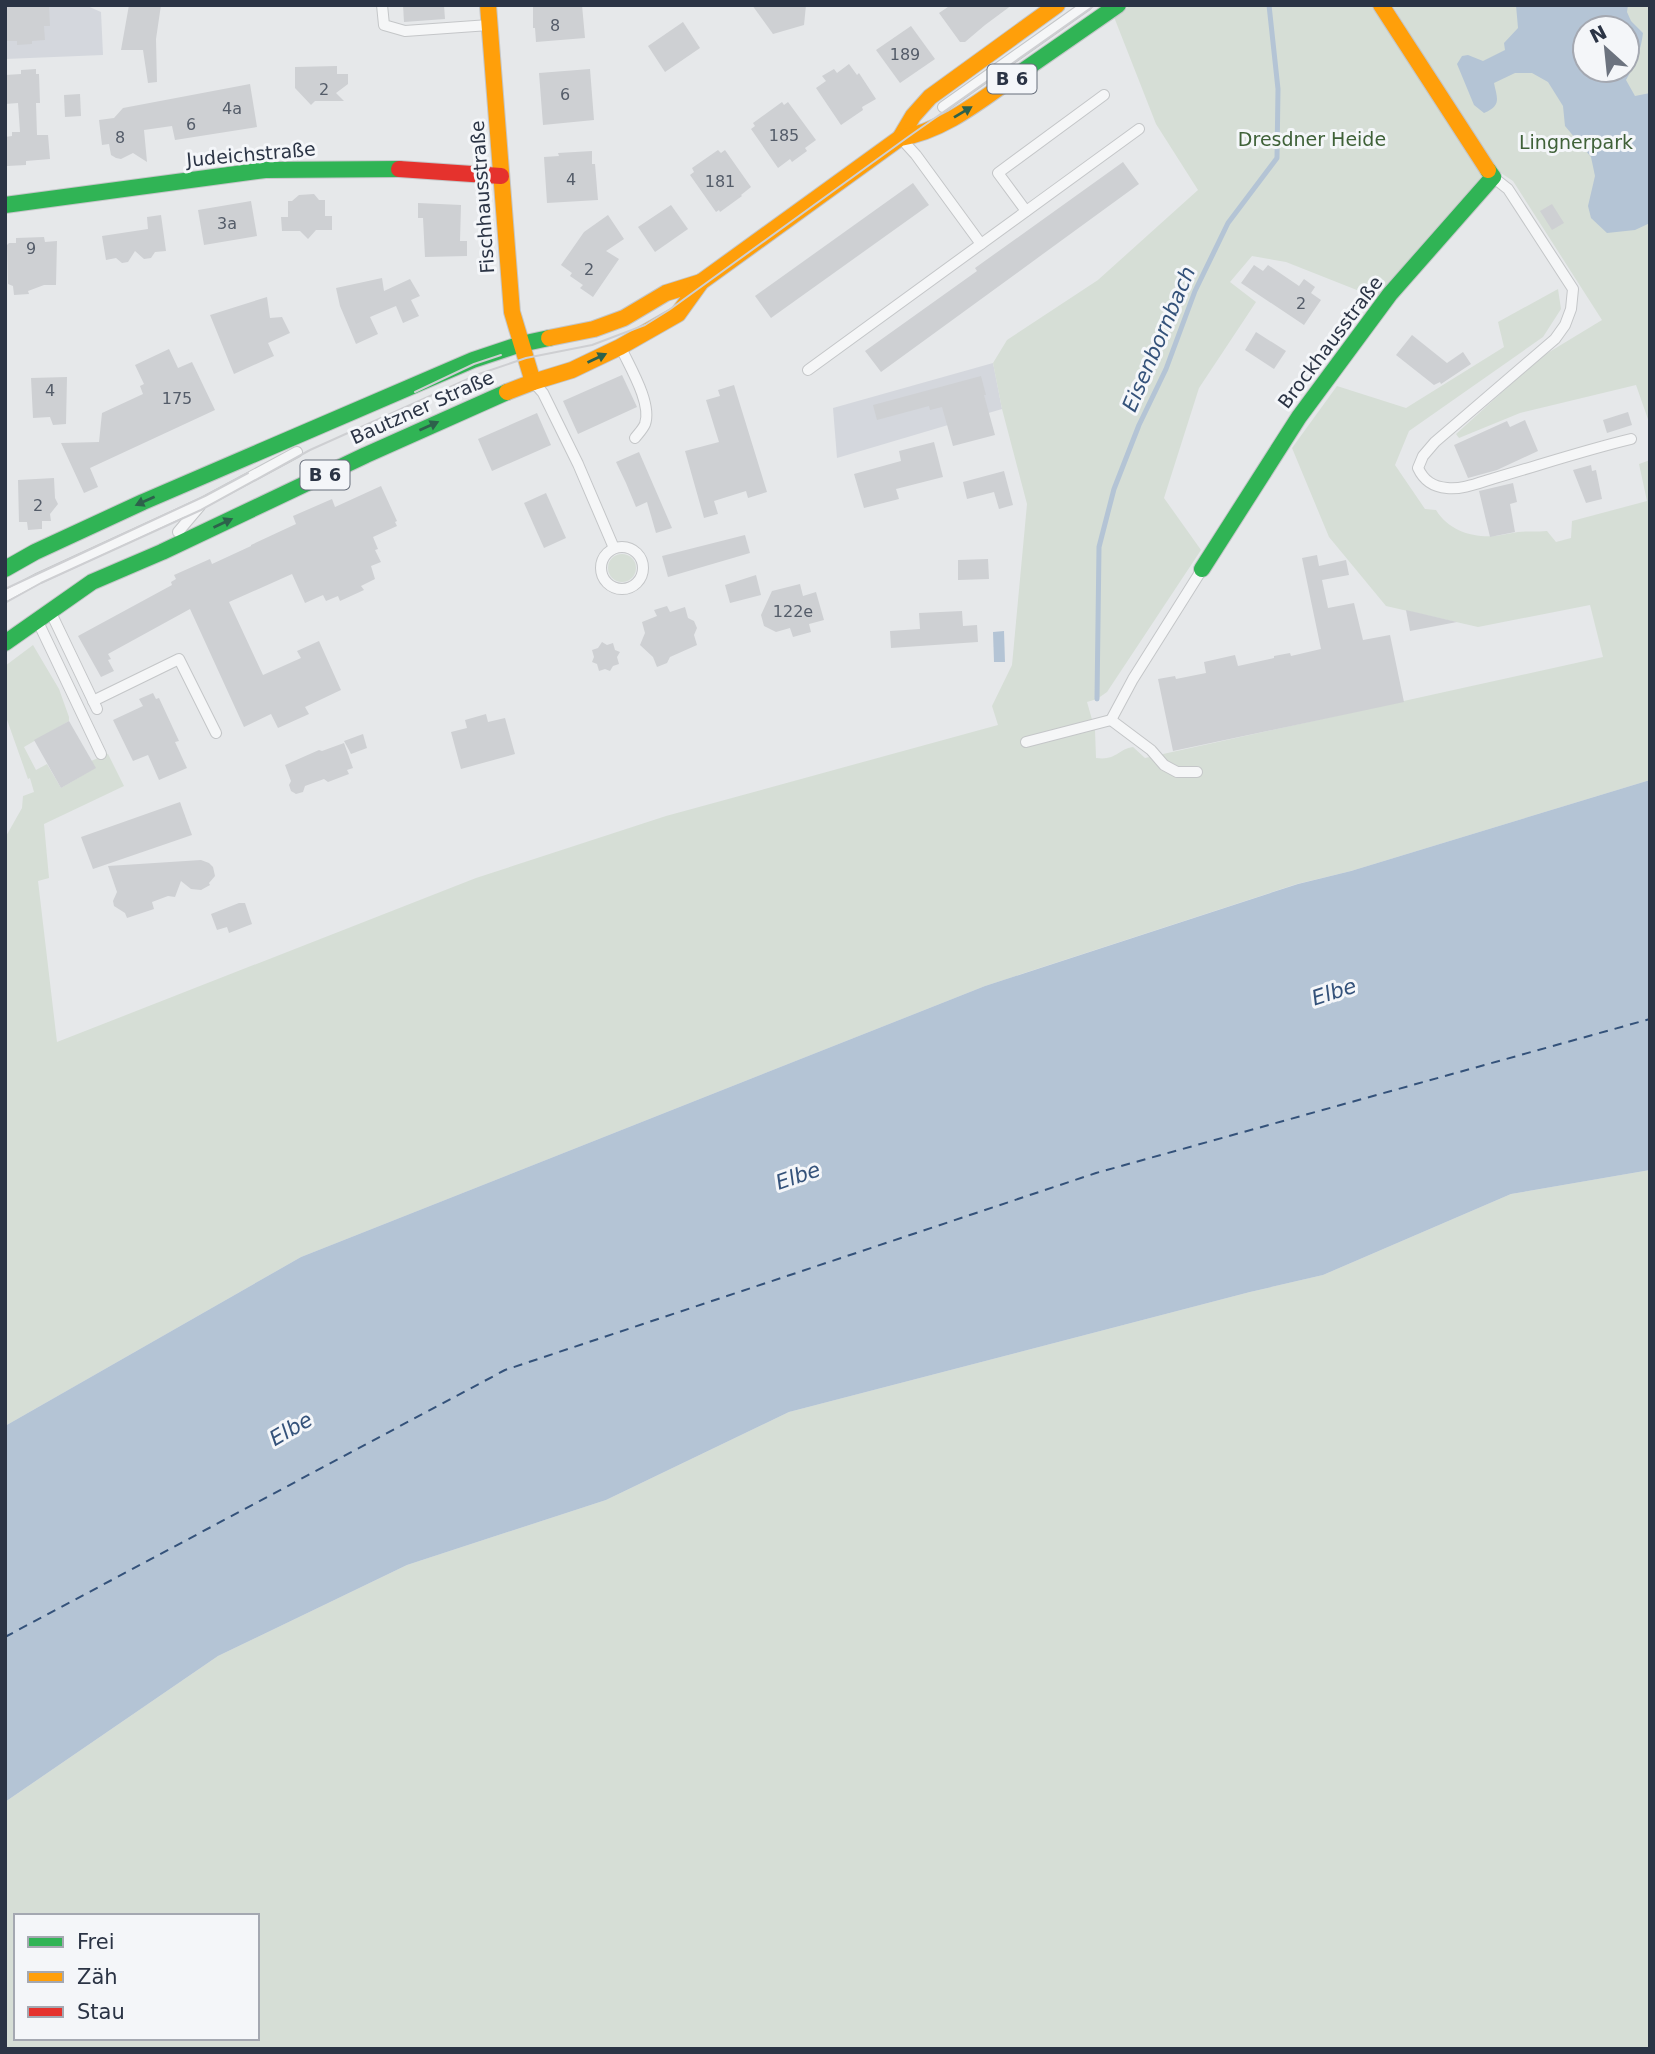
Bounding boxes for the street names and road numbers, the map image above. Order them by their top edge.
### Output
road number: B 6 [988,64,1036,94]
street label: Fischhausstraße [466,120,498,274]
street label: Judeichstraße [184,137,317,171]
street label: Brockhausstraße [1273,272,1387,412]
street label: Bautzner Straße [347,366,497,448]
road number: B 6 [300,461,350,490]

